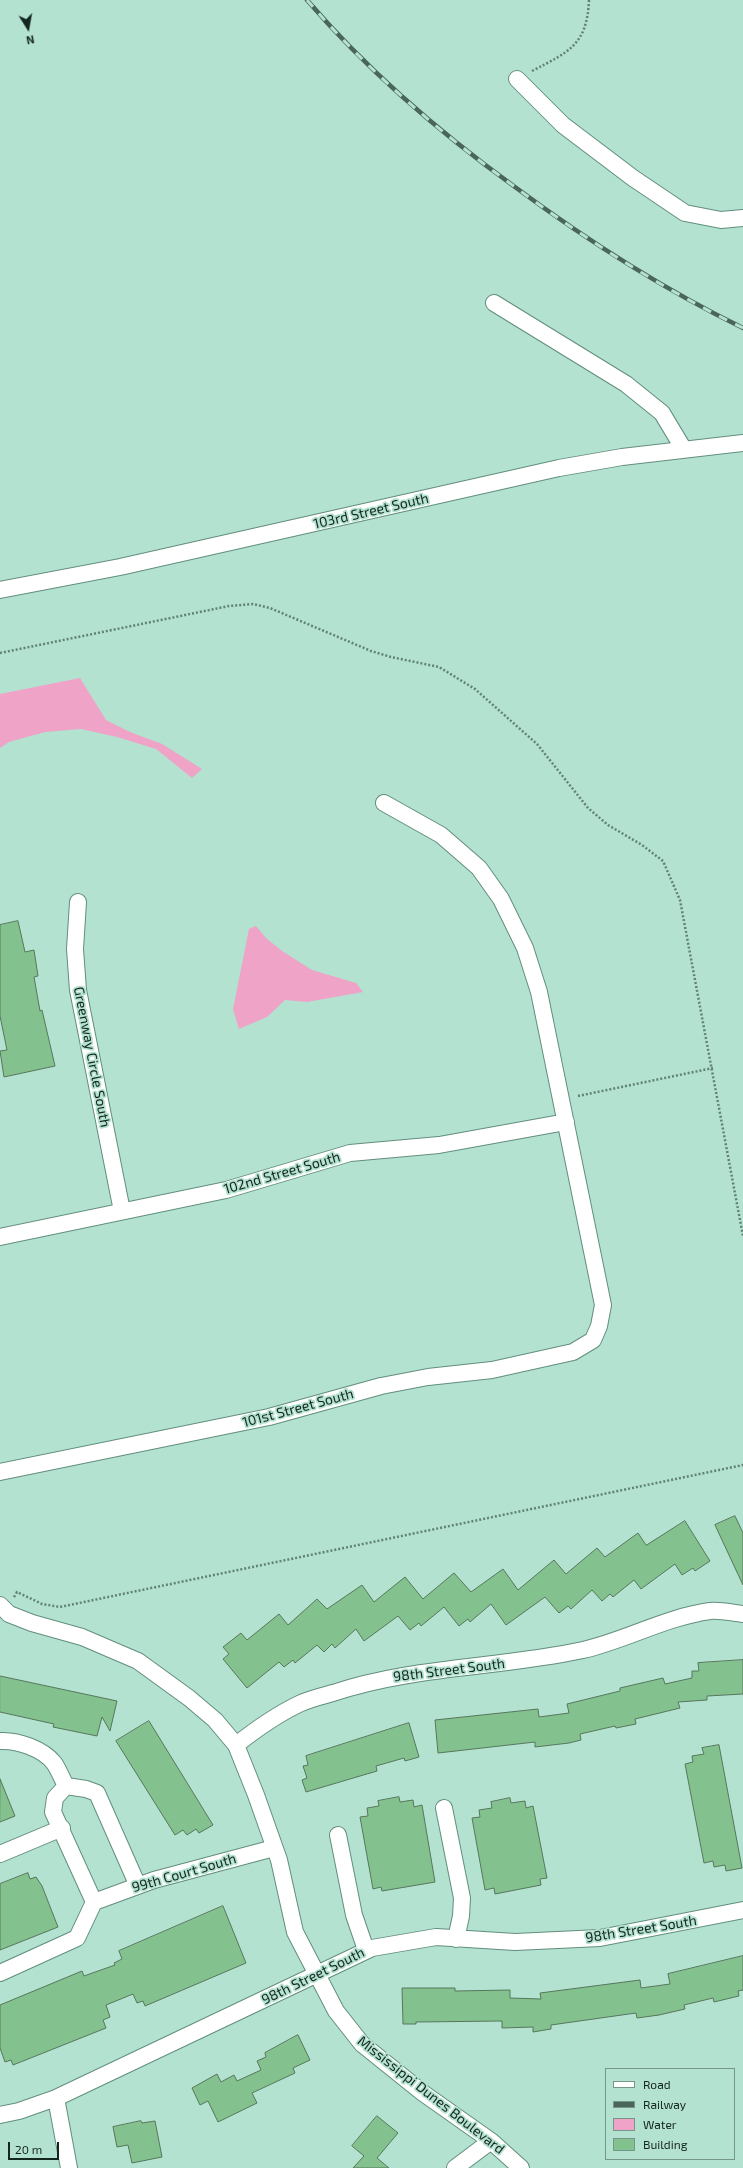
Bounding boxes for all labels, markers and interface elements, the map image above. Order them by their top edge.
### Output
north arrow [8,8,48,48]
text: N [25,33,36,47]
street label: 103rd Street South [312,490,430,532]
street label: Greenway Circle South [70,985,114,1129]
street label: 102nd Street South [222,1148,342,1198]
street label: 101st Street South [241,1385,355,1431]
street label: 98th Street South [392,1655,506,1685]
street label: 99th Court South [130,1850,238,1896]
street label: 98th Street South [584,1912,698,1946]
street label: 98th Street South [259,1944,367,2008]
street label: Mississippi Dunes Boulevard [354,2032,508,2158]
legend [605,2068,735,2160]
text: Road [643,2077,671,2091]
text: Railway [643,2097,686,2111]
text: Water [643,2117,677,2131]
scale bar [10,2134,61,2160]
text: Building [643,2137,687,2151]
text: 20 m [15,2142,42,2156]

